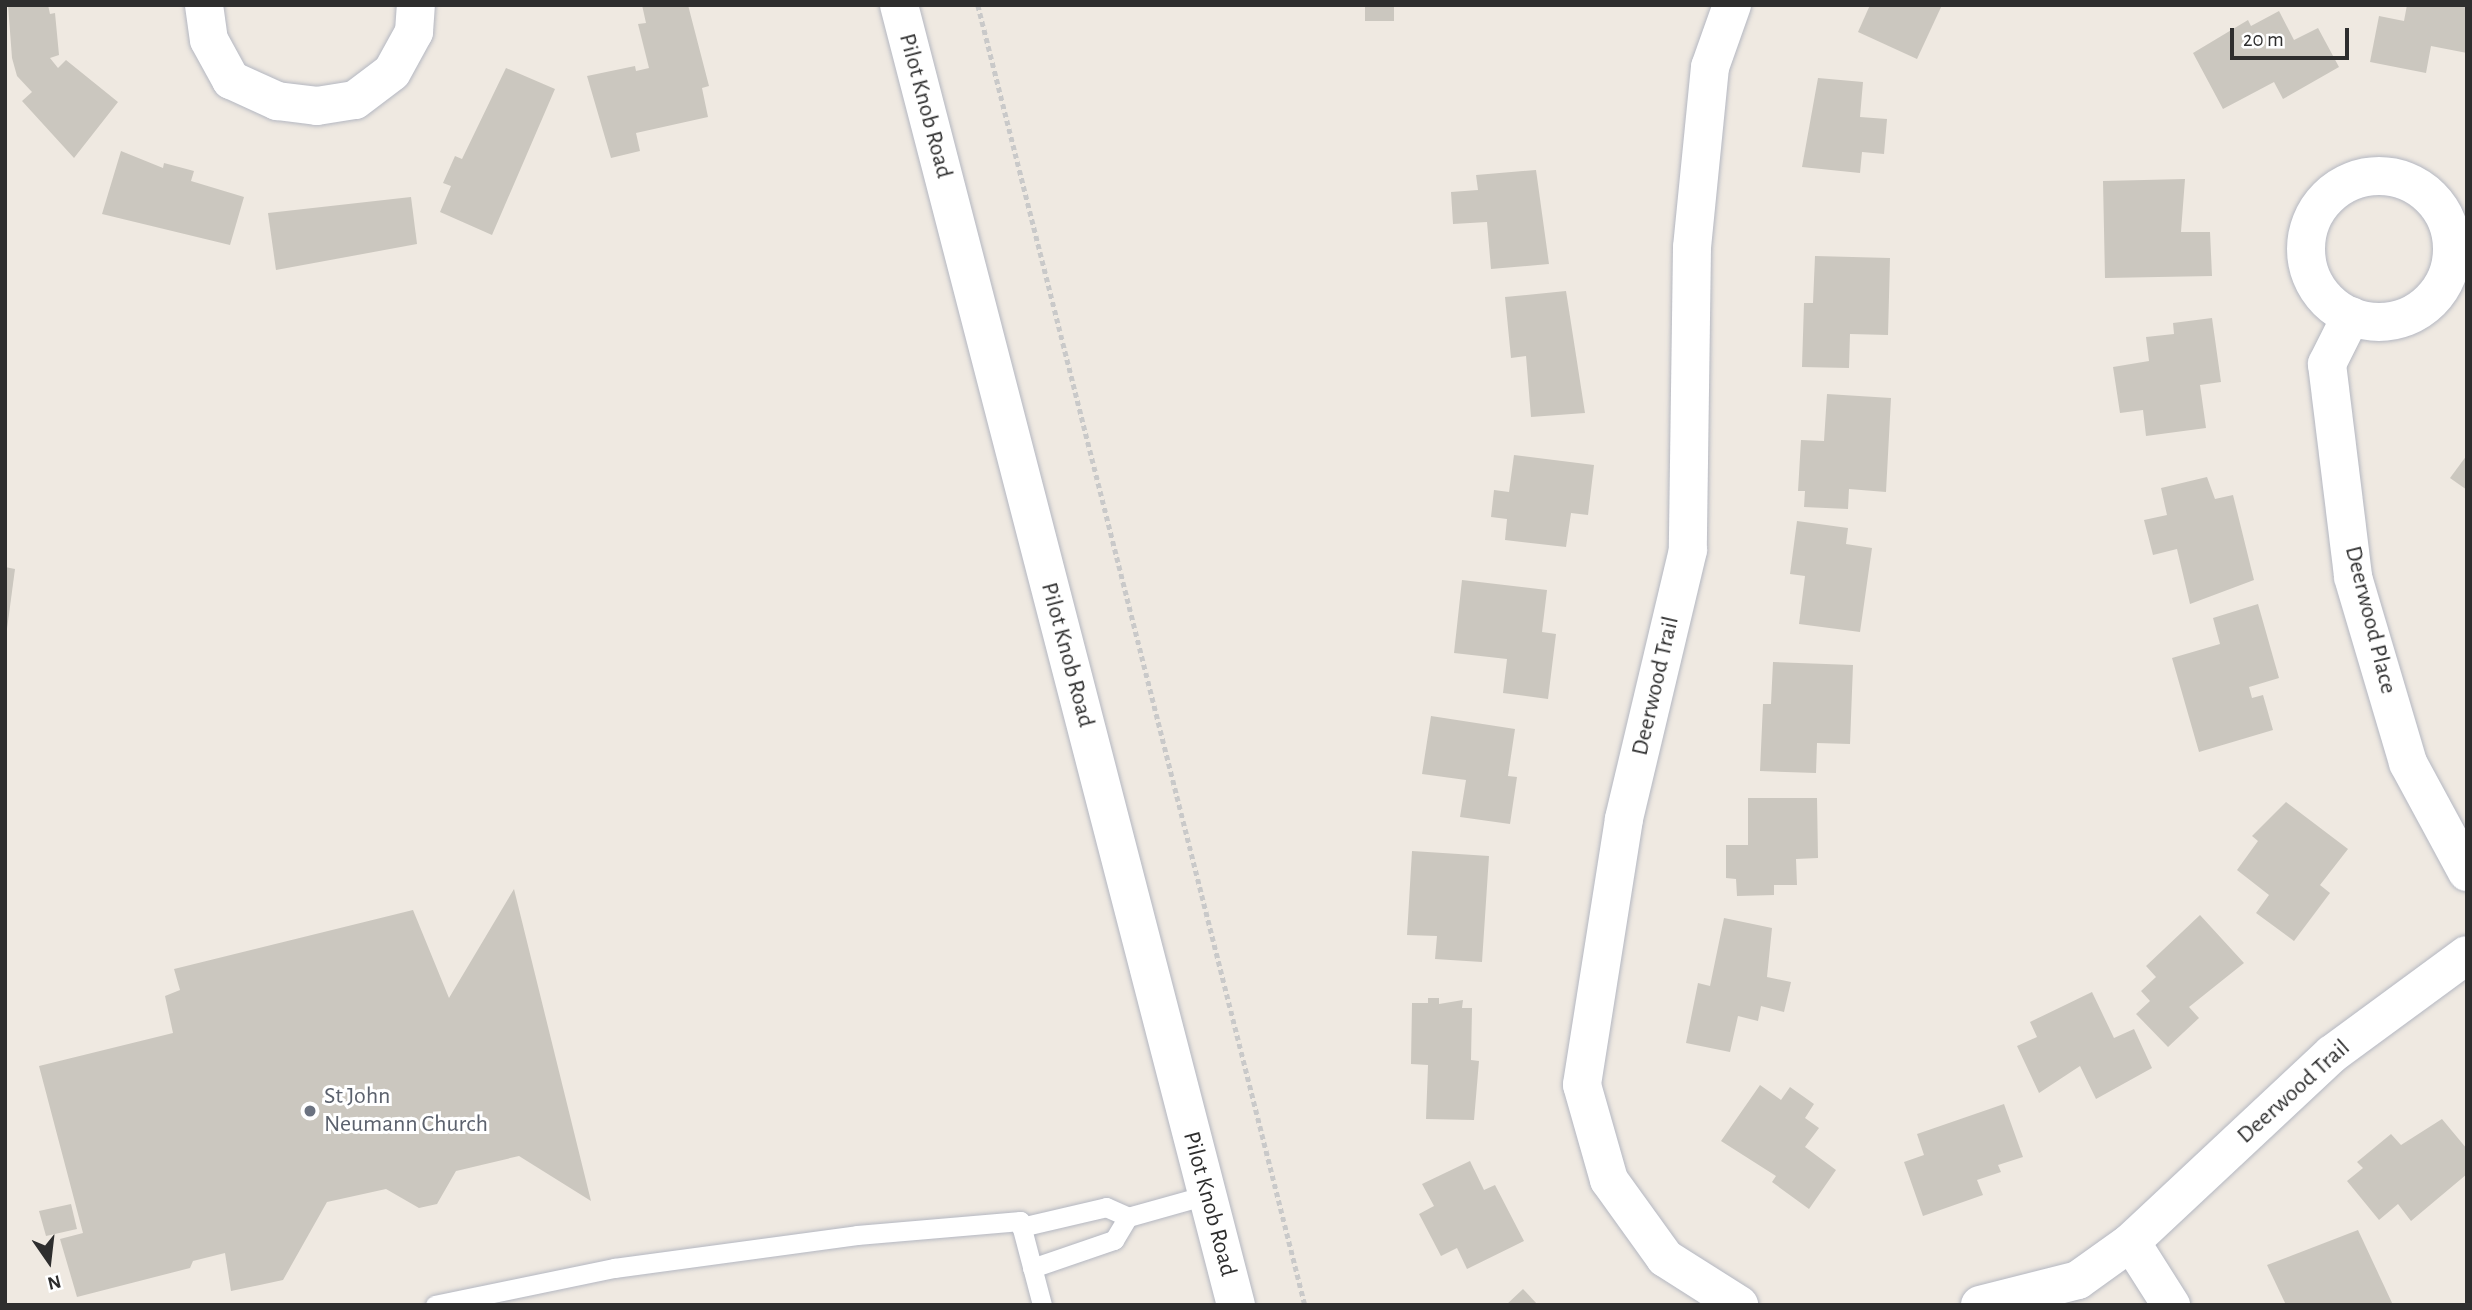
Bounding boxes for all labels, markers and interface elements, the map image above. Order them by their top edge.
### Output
scale bar [2234,14,2353,58]
text: 20 m [2243,29,2284,50]
street label: Pilot Knob Road [892,30,958,182]
street label: Deerwood Place [2338,543,2402,697]
street label: Pilot Knob Road [1034,579,1100,731]
street label: Deerwood Trail [1626,614,1686,758]
street label: Deerwood Trail [2232,1034,2356,1150]
place label: St John Neumann Church [324,1083,488,1139]
marker: St John Neumann Church [302,1103,318,1119]
street label: Pilot Knob Road [1176,1128,1242,1280]
north arrow [14,1226,84,1296]
text: N [45,1271,63,1293]

